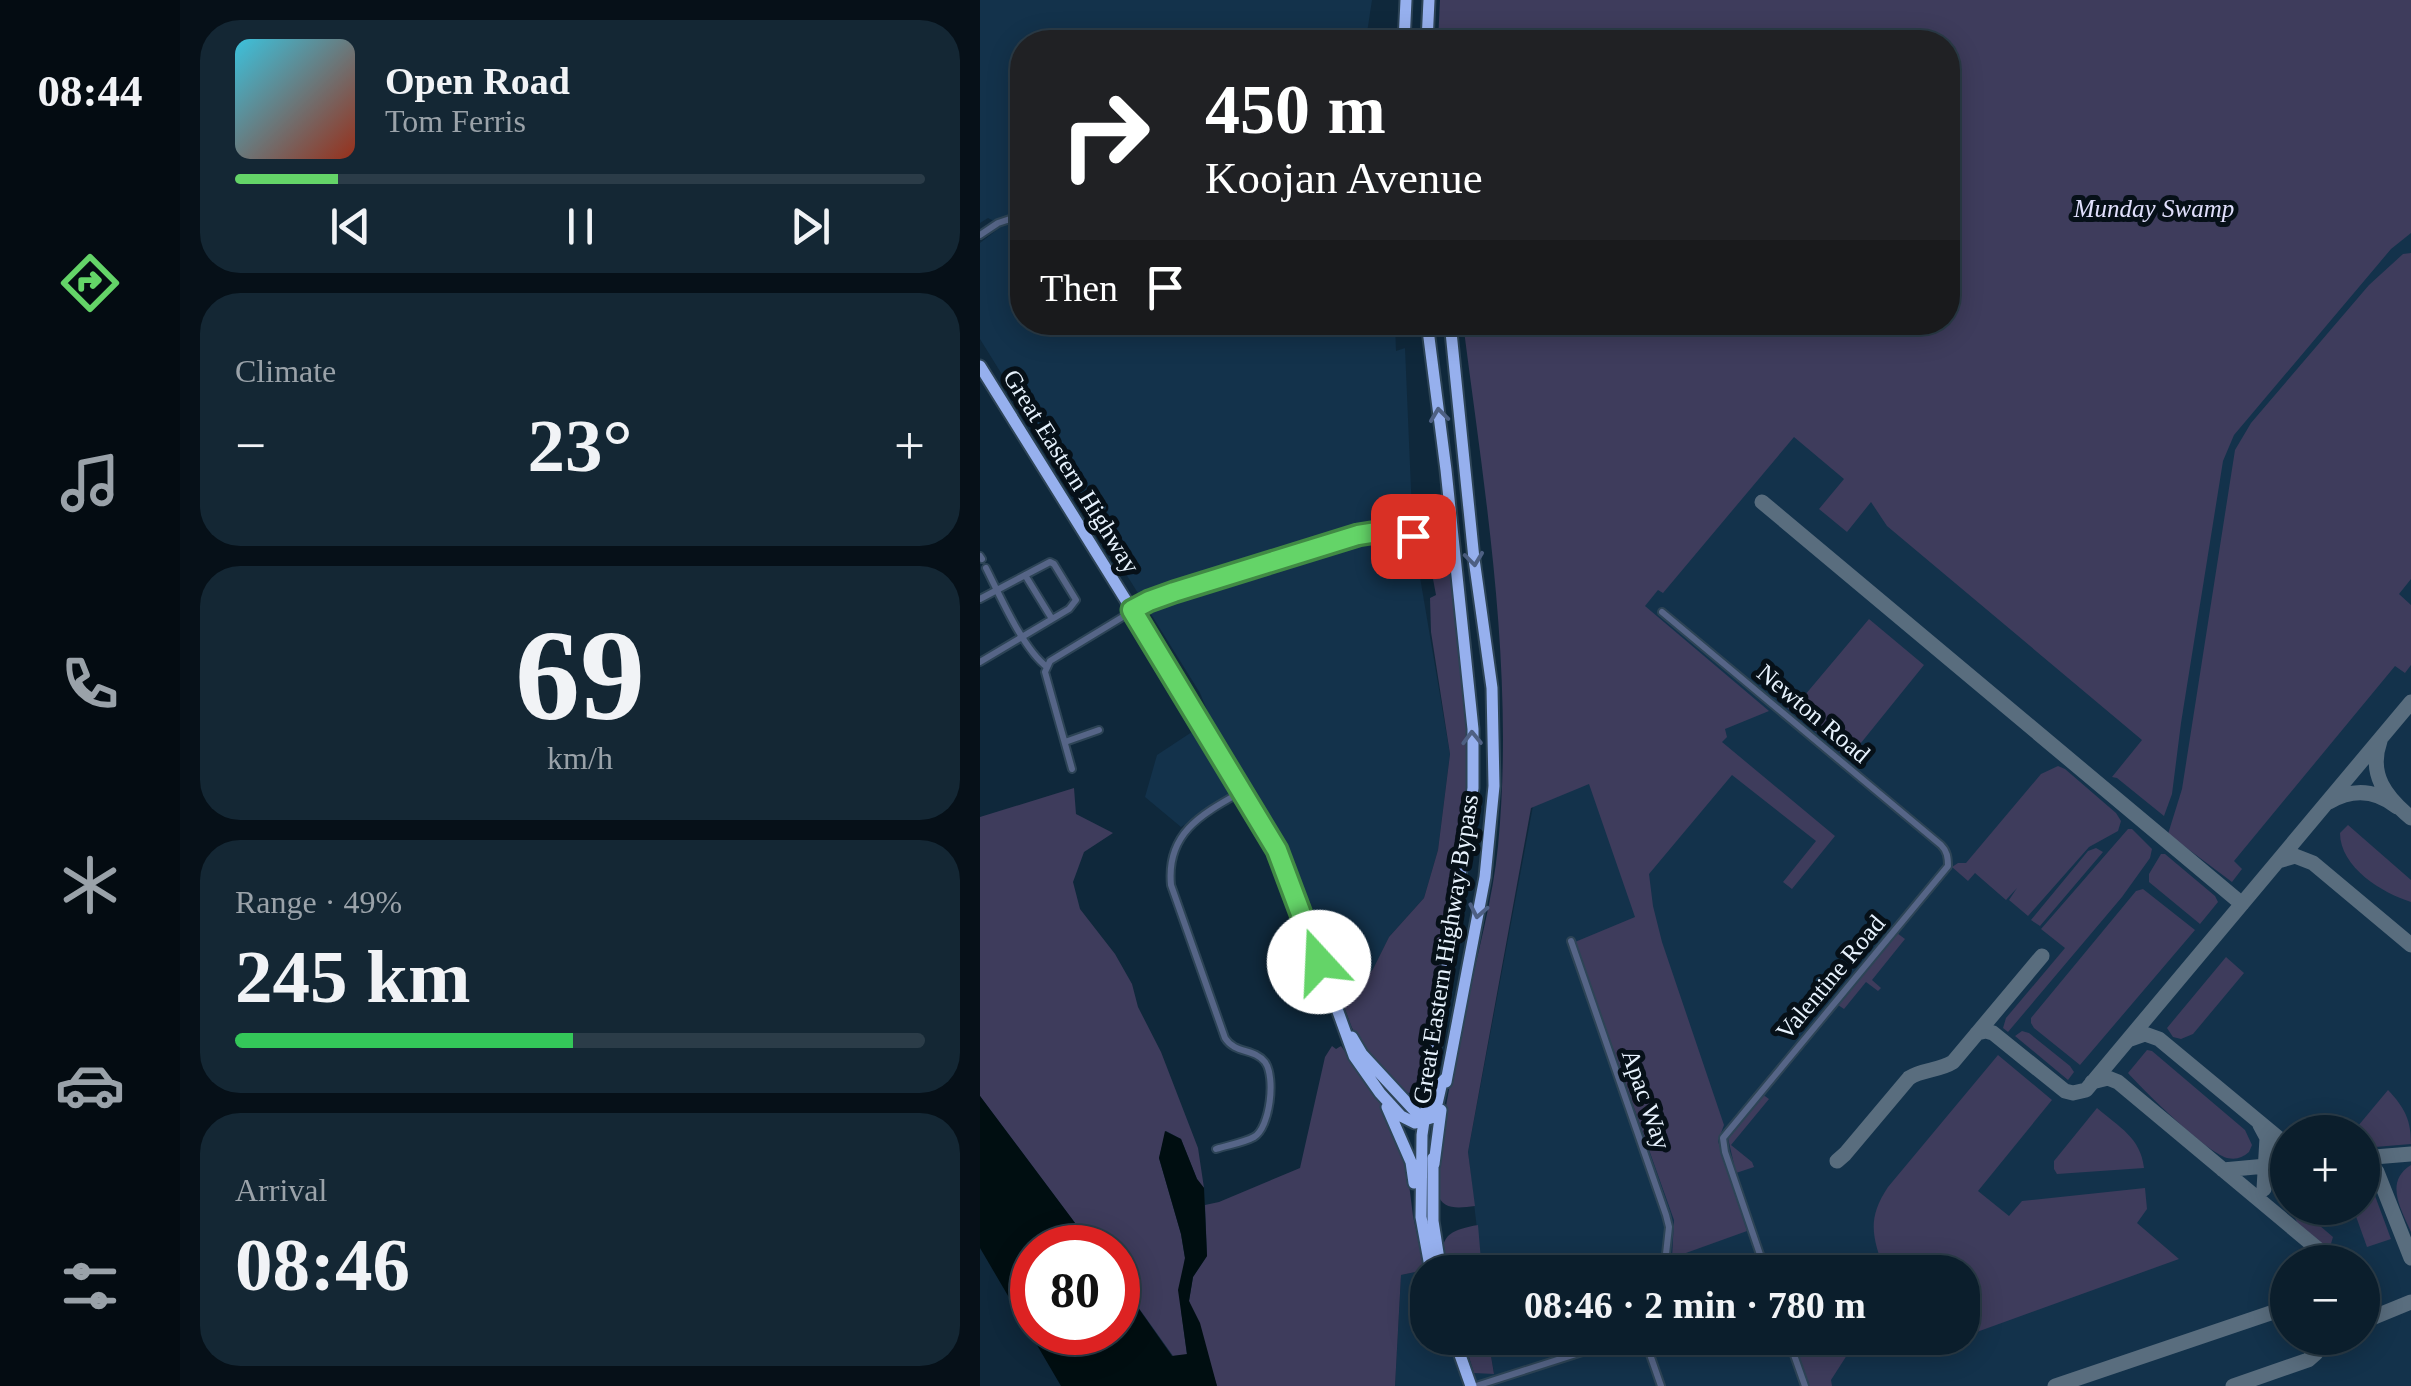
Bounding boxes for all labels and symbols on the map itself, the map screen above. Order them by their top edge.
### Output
park label: Munday Swamp [2073,195,2234,222]
street label: Great Eastern Highway [998,365,1145,578]
one-way arrow [1429,407,1450,423]
pin [1371,494,1456,579]
one-way arrow [1463,550,1484,567]
street label: Newton Road [1752,659,1876,768]
one-way arrow [1462,730,1483,746]
street label: Great Eastern Highway Bypass [1408,792,1483,1106]
one-way arrow [1469,902,1490,919]
street label: Valentine Road [1771,909,1890,1045]
position arrow [1267,910,1371,1014]
street label: Apac Way [1617,1046,1676,1153]
speed limit sign: 80 [1010,1225,1140,1355]

